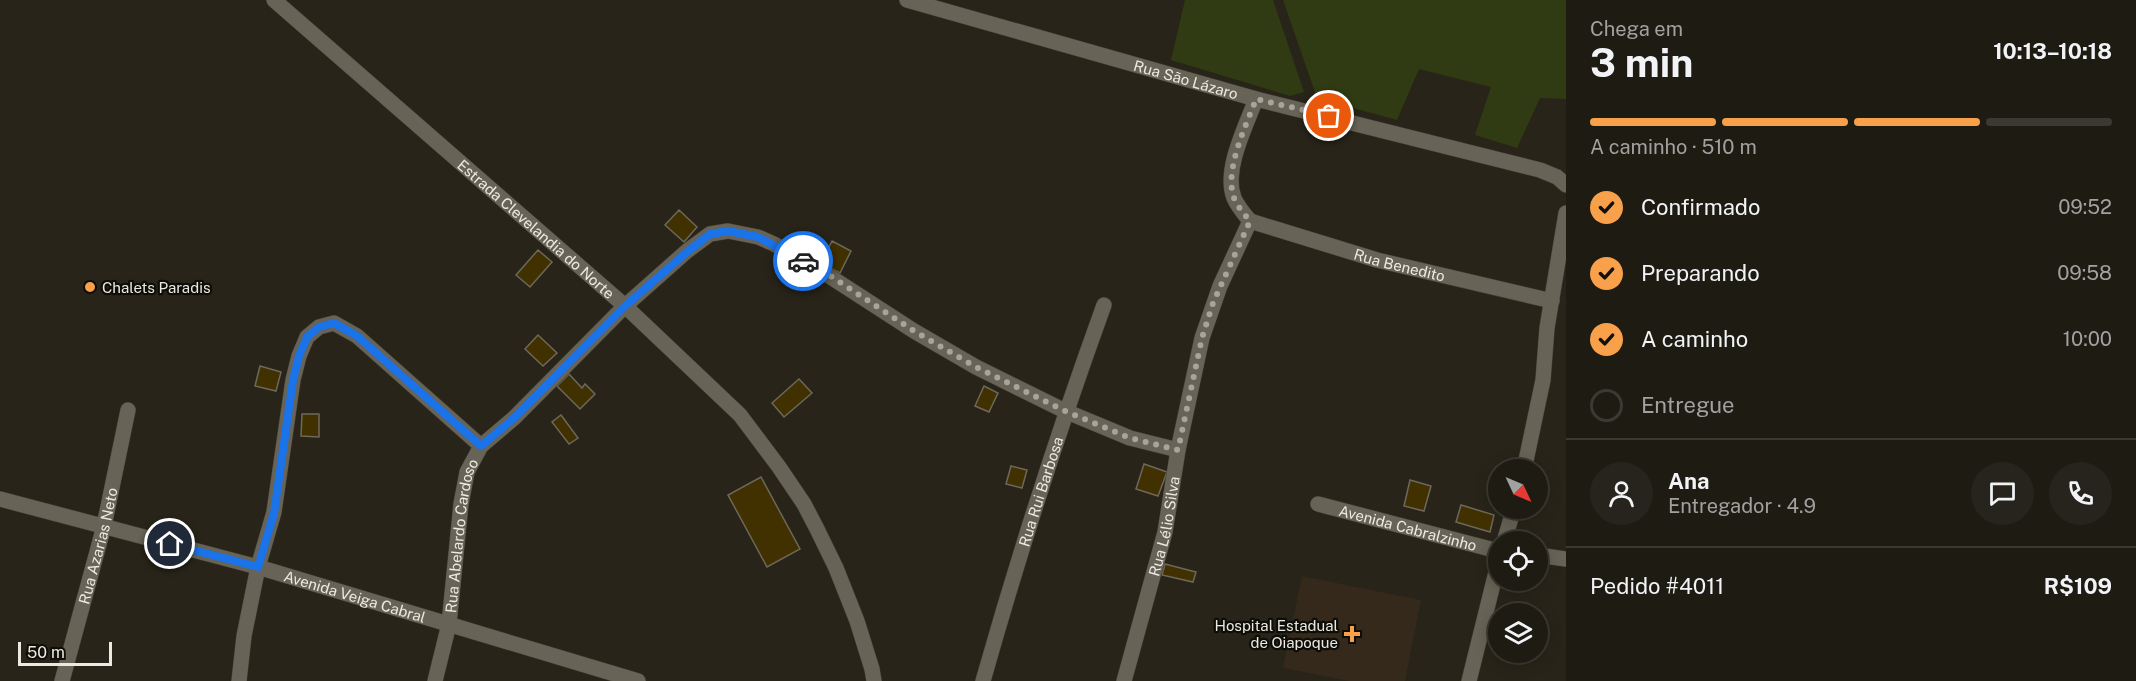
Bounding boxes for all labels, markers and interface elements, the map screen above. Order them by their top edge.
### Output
text: Chega em [1590,17,1683,41]
text: 10:13–10:18 [1993,38,2112,64]
text: 3 min [1590,40,1693,86]
street label: Rua São Lázaro [1132,56,1240,102]
pin [1303,90,1354,141]
icon: bag [1312,99,1345,132]
text: A caminho · 510 m [1590,135,1757,159]
street label: Estrada Clevelandia do Norte [454,156,618,302]
icon: check [1590,191,1623,224]
text: Confirmado [1641,194,1760,220]
text: 09:52 [2058,195,2112,219]
courier [773,231,833,291]
icon: car [787,245,820,278]
street label: Rua Benedito [1352,245,1447,284]
icon: check [1590,257,1623,290]
text: Preparando [1641,260,1760,286]
text: 09:58 [2057,261,2112,285]
place label: Chalets Paradis [102,279,211,296]
marker: Chalets Paradis [83,280,97,294]
icon: check [1590,323,1623,356]
text: A caminho [1641,326,1748,352]
text: 10:00 [2063,327,2112,351]
text: Entregue [1641,392,1735,418]
street label: Rua Rui Barbosa [1015,434,1066,549]
street label: Rua Abelardo Cardoso [442,455,481,614]
north arrow [1488,459,1548,519]
map controls [1488,459,1548,663]
button: person [1590,462,1653,525]
button: chat [1971,462,2034,525]
button: phone [2049,462,2112,525]
text: Ana [1668,468,1709,494]
street label: Rua Lélio Silva [1145,475,1182,578]
street label: Rua Azarias Neto [75,486,120,606]
text: Entregador · 4.9 [1668,494,1816,518]
street label: Avenida Cabralzinho [1337,501,1479,554]
pin [144,518,195,569]
icon: home [153,527,186,560]
button: locate [1488,531,1548,591]
street label: Avenida Veiga Cabral [282,567,428,625]
text: Pedido #4011 [1590,573,1724,599]
text: R$109 [2044,573,2112,599]
button: layers [1488,603,1548,663]
place label: Hospital Estadual de Oiapoque [1215,617,1338,651]
marker: Hospital Estadual de Oiapoque [1343,625,1361,643]
scale bar [18,639,112,666]
text: 50 m [27,643,65,662]

